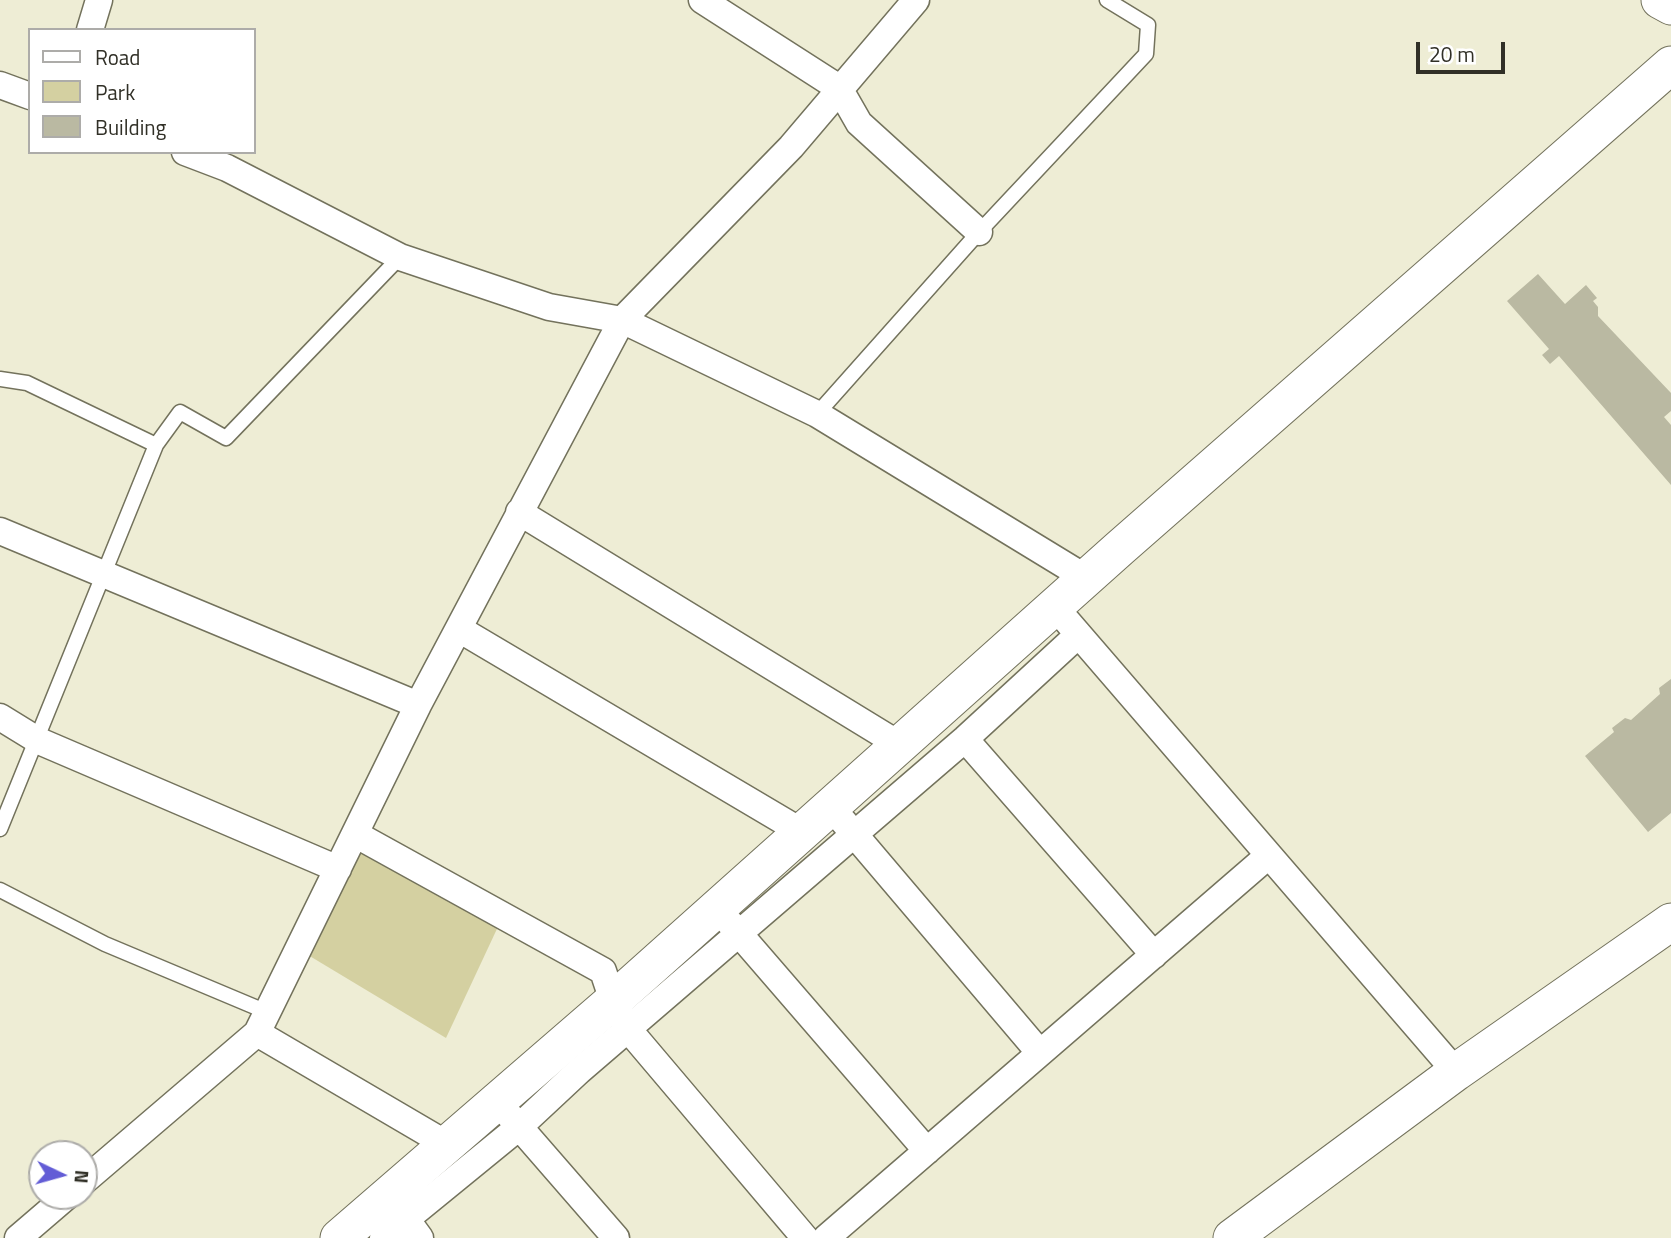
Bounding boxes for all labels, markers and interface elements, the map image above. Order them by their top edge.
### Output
legend [28,28,256,154]
scale bar [1419,28,1508,72]
text: 20 m [1429,38,1475,70]
text: Road [95,41,140,73]
text: Park [95,76,135,108]
text: Building [95,111,166,143]
north arrow [28,1140,98,1210]
text: N [67,1169,97,1185]

